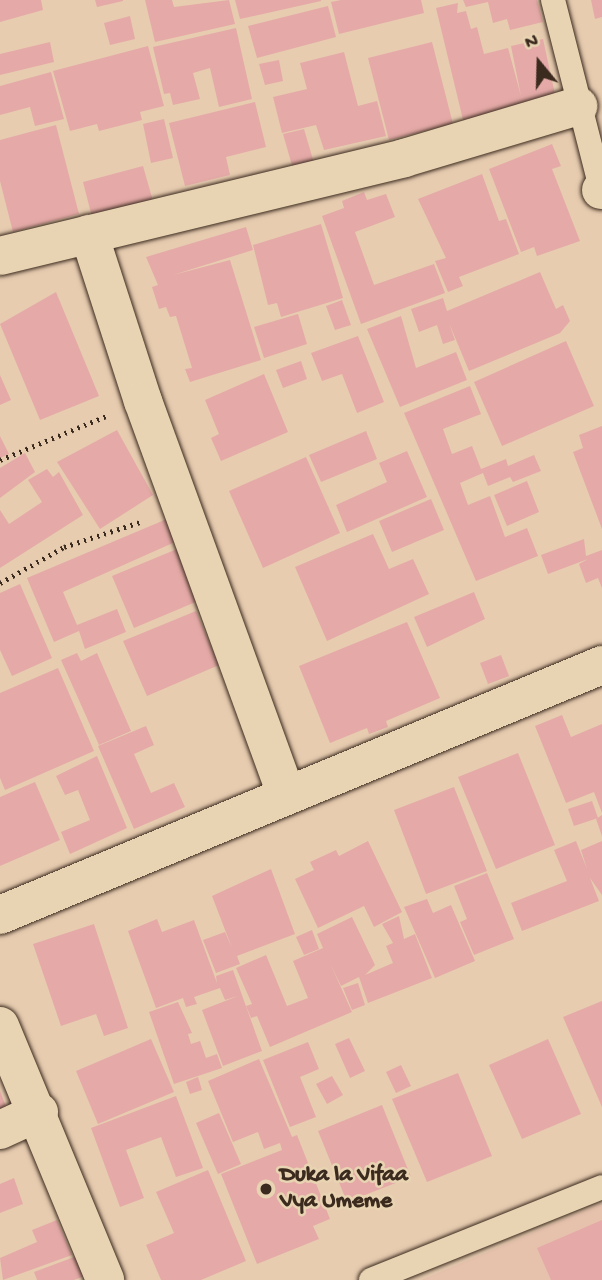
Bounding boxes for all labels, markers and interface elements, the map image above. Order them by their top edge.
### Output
north arrow [504,28,574,98]
text: N [522,30,542,56]
place label: Duka la Vifaa Vya Umeme [280,1162,408,1216]
marker: Duka la Vifaa Vya Umeme [258,1181,274,1197]

